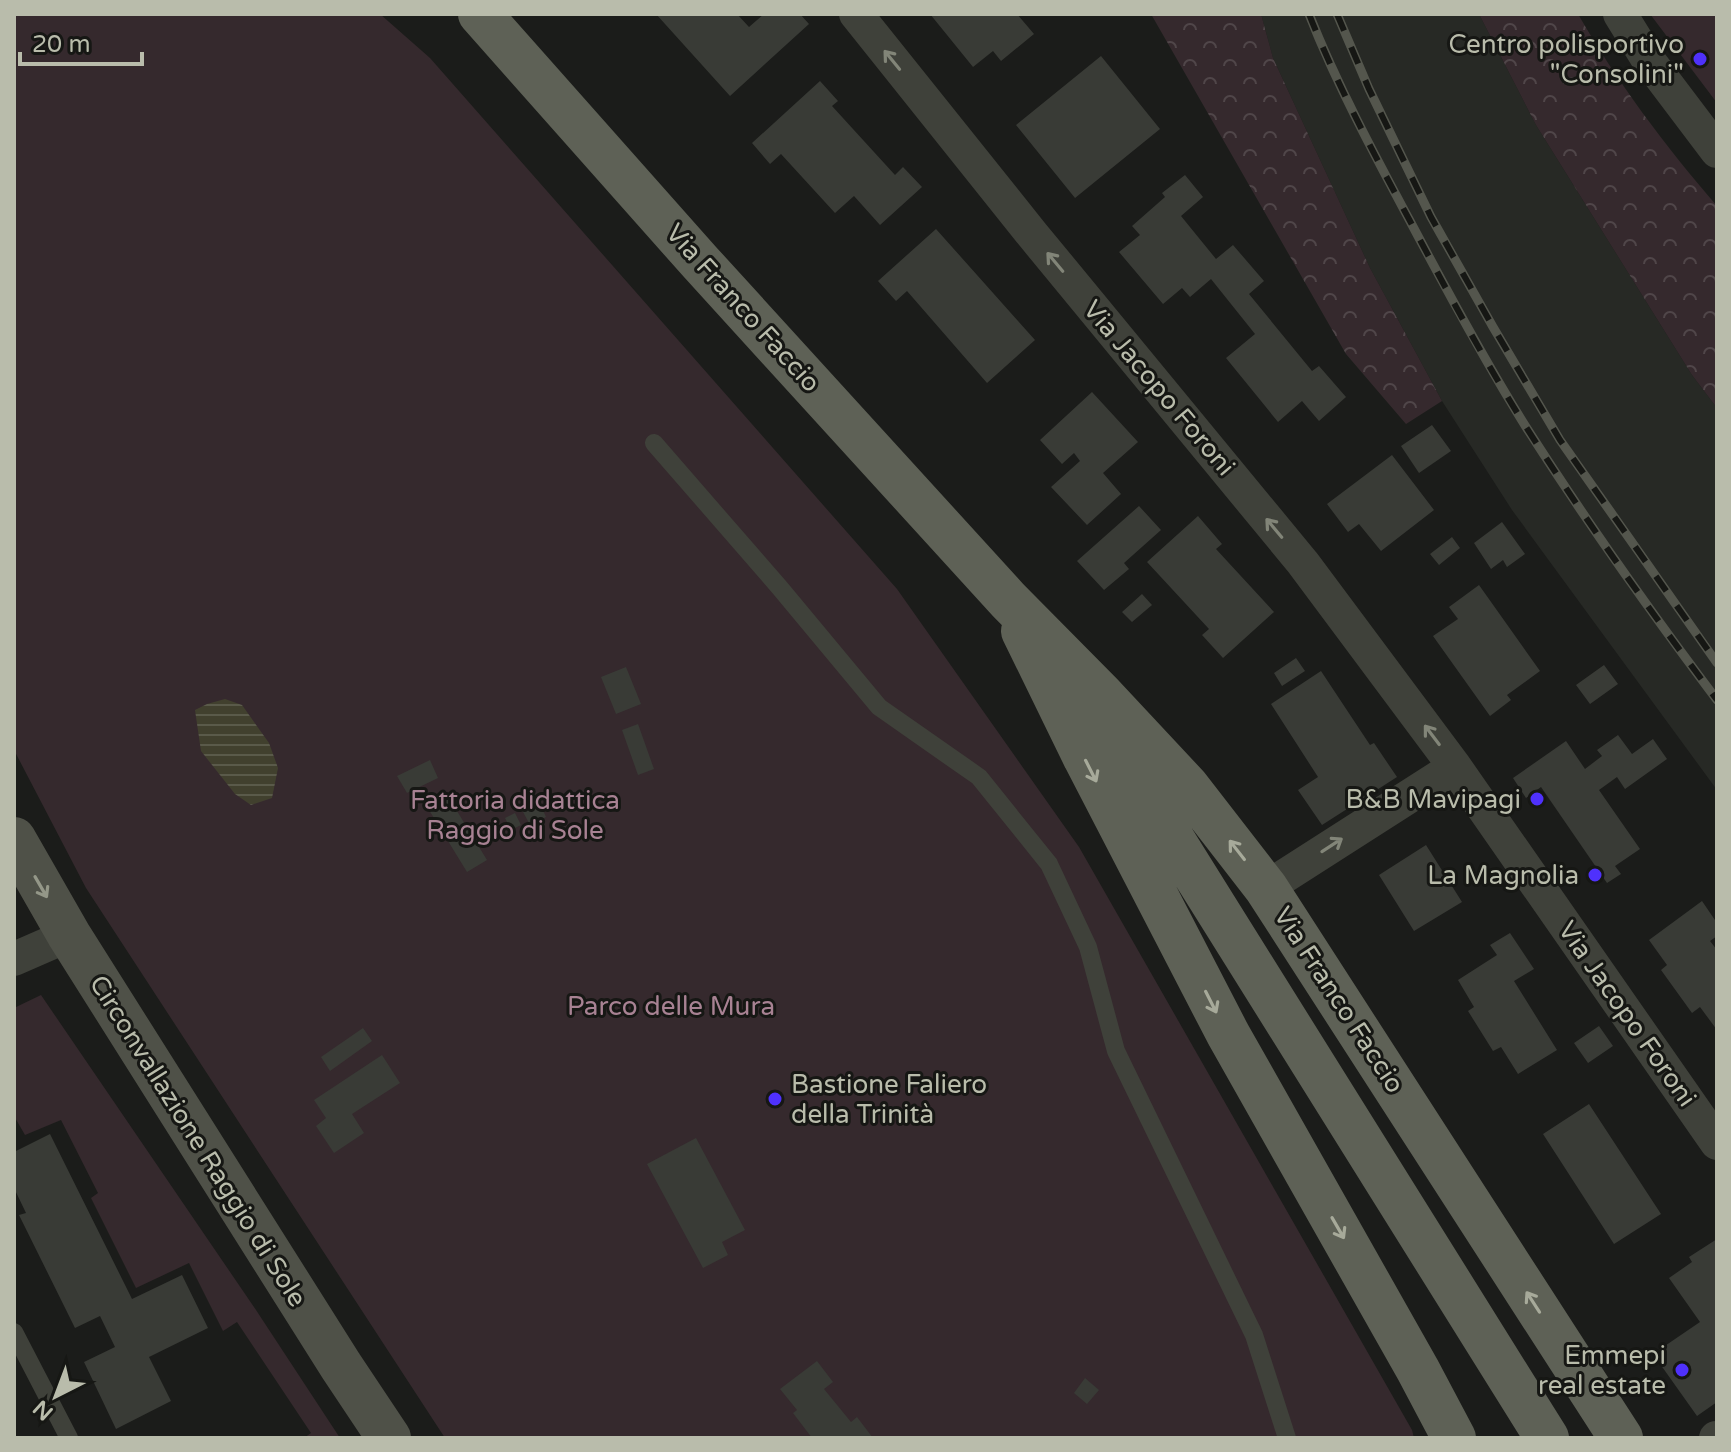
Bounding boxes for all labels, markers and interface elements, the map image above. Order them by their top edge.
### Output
scale bar [20,16,142,66]
place label: Centro polisportivo "Consolini" [1448,29,1684,90]
text: 20 m [32,30,90,59]
one-way arrow [884,50,901,71]
marker: Centro polisportivo "Consolini" [1691,50,1709,68]
street label: Via Franco Faccio [659,217,827,399]
one-way arrow [1046,253,1064,273]
street label: Via Jacopo Foroni [1077,294,1241,482]
one-way arrow [1265,518,1283,538]
one-way arrow [1423,724,1440,746]
one-way arrow [1084,758,1100,782]
place label: B&B Mavipagi [1346,784,1521,815]
park label: Fattoria didattica Raggio di Sole [410,785,620,846]
marker: B&B Mavipagi [1528,790,1546,808]
one-way arrow [1320,837,1343,853]
one-way arrow [1229,840,1246,862]
place label: La Magnolia [1427,860,1579,891]
marker: La Magnolia [1586,866,1604,884]
one-way arrow [33,875,49,898]
street label: Via Franco Faccio [1267,901,1411,1099]
street label: Via Jacopo Foroni [1551,915,1703,1113]
street label: Circonvallazione Raggio di Sole [83,969,313,1313]
one-way arrow [1203,989,1219,1013]
park label: Parco delle Mura [567,991,775,1022]
place label: Bastione Faliero della Trinità [791,1069,987,1130]
marker: Bastione Faliero della Trinità [766,1090,784,1108]
one-way arrow [1331,1216,1346,1240]
one-way arrow [1525,1291,1541,1314]
place label: Emmepi real estate [1538,1340,1666,1401]
north arrow [16,1356,96,1436]
marker: Emmepi real estate [1673,1361,1691,1379]
text: N [28,1395,59,1426]

